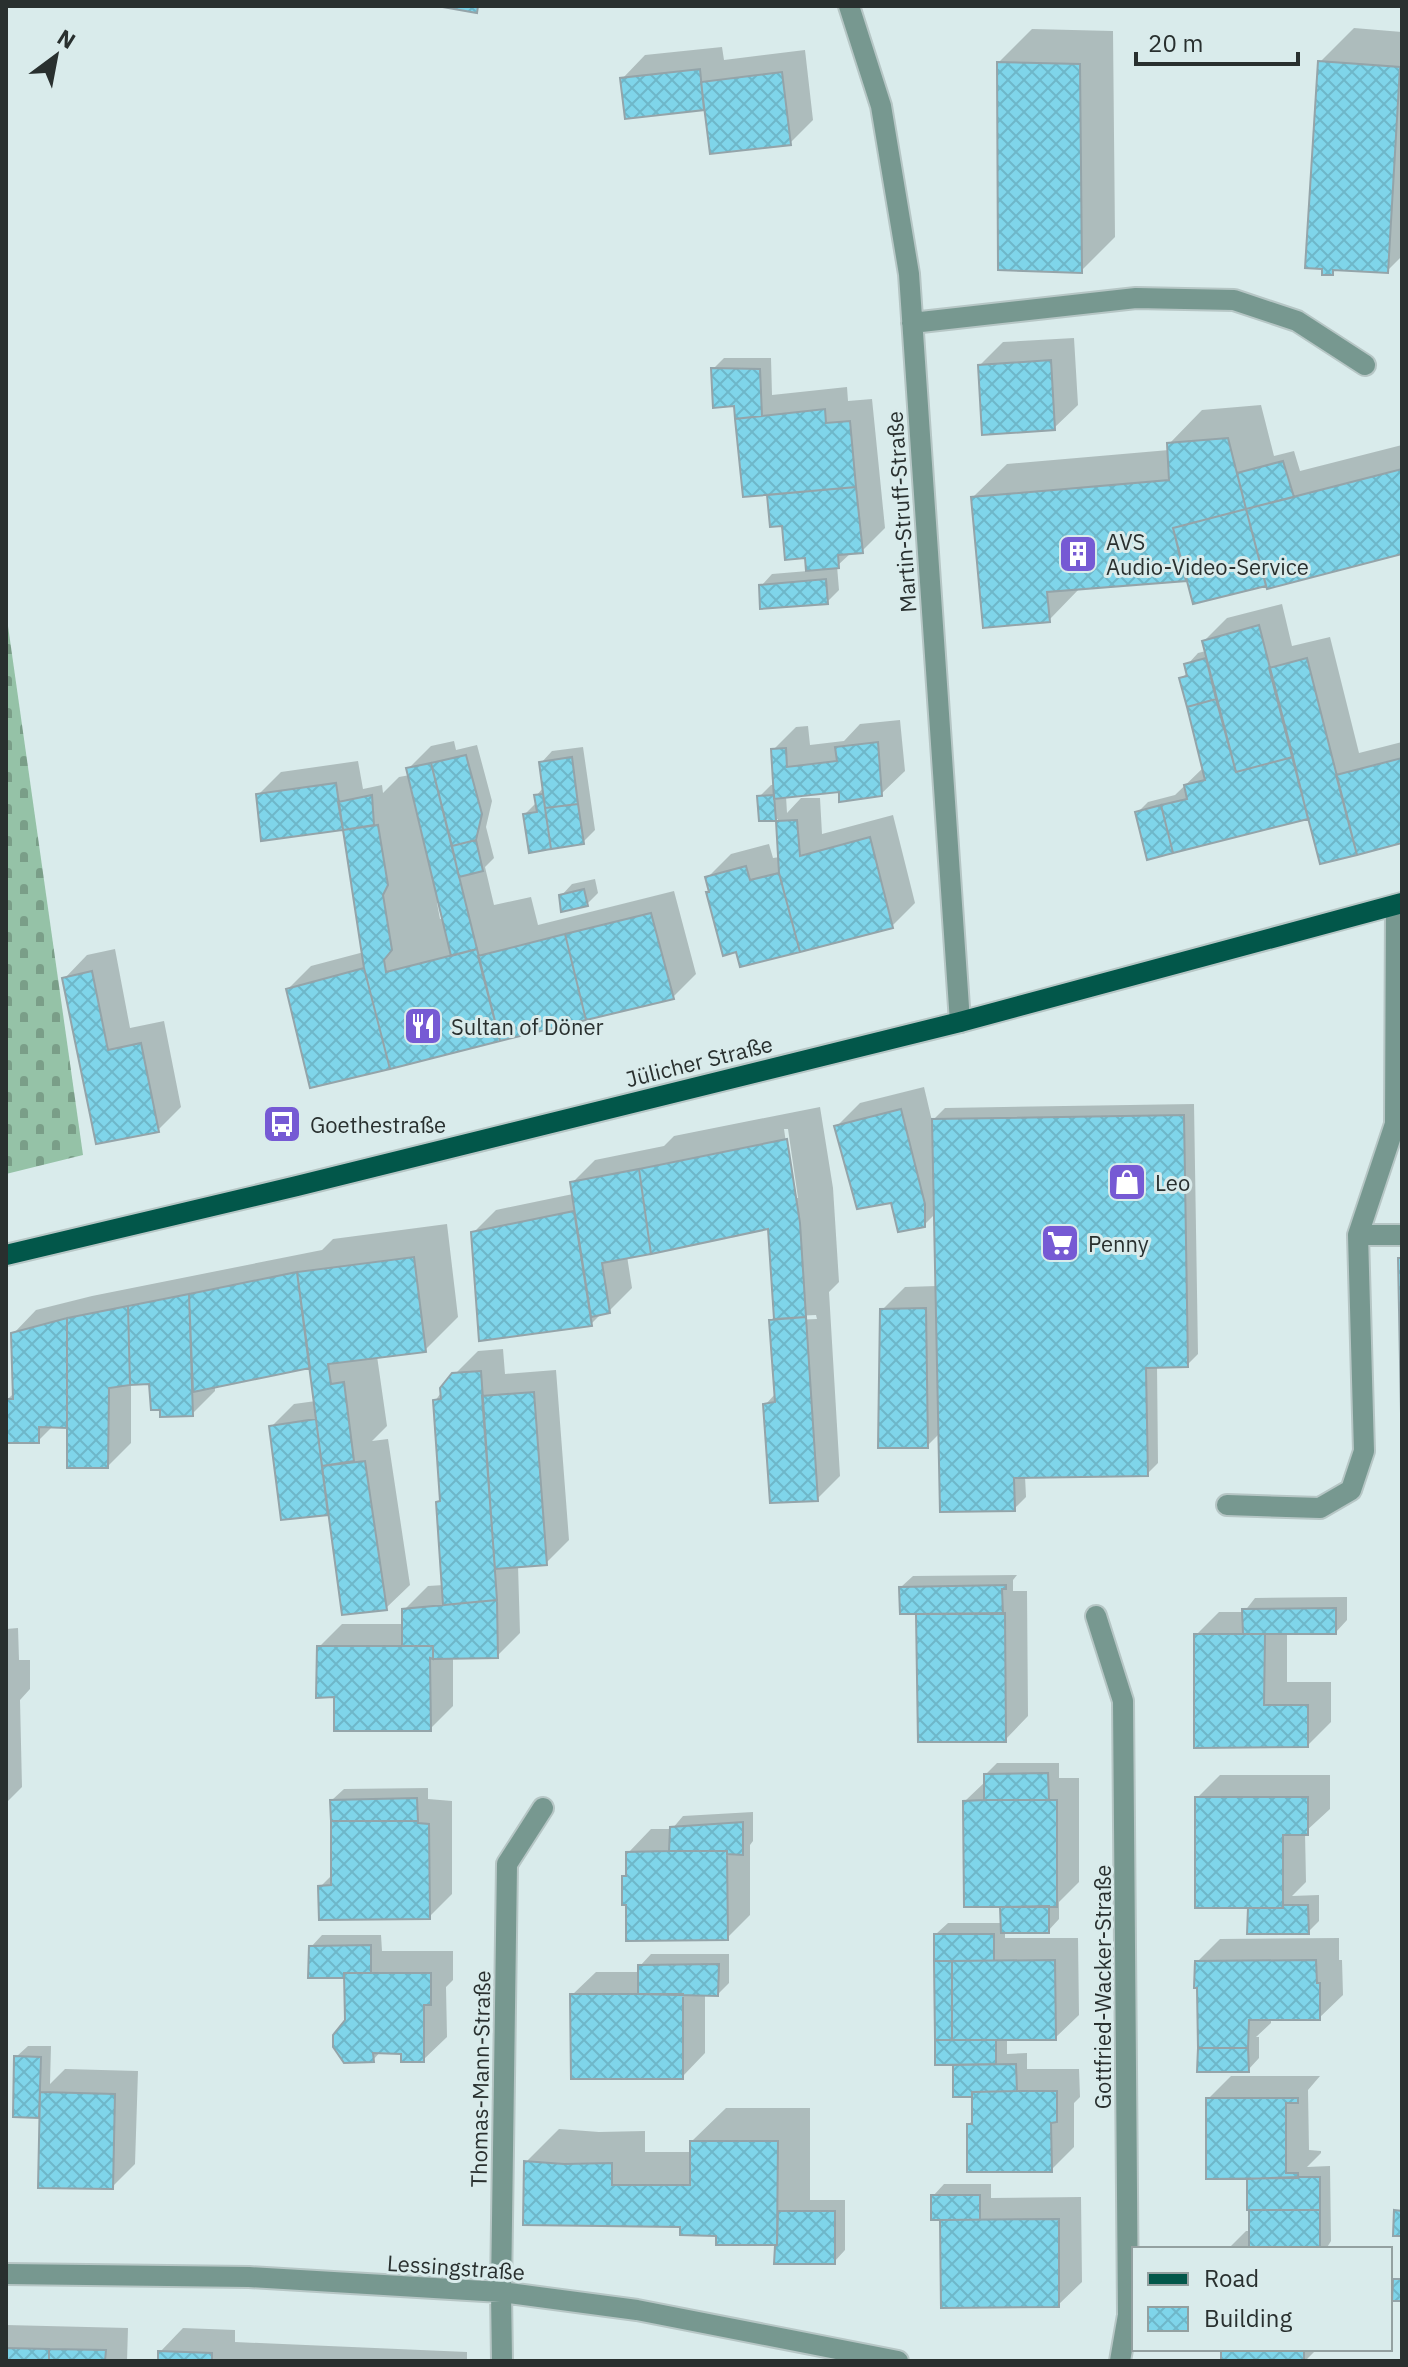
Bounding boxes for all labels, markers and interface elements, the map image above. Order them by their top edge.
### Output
north arrow [16,16,96,96]
scale bar [1136,16,1298,66]
text: N [52,22,81,55]
text: 20 m [1148,27,1203,59]
street label: Martin-Struff-Straße [879,410,923,614]
place label: AVS Audio-Video-Service [1106,527,1309,581]
building icon: AVS Audio-Video-Service [1057,533,1099,575]
restaurant icon: Sultan of Döner [402,1005,444,1047]
place label: Sultan of Döner [451,1012,604,1041]
street label: Jülicher Straße [622,1029,776,1093]
bus stop icon: Goethestraße [261,1103,303,1145]
place label: Goethestraße [310,1110,446,1139]
shop icon: Leo [1106,1161,1148,1203]
place label: Leo [1155,1168,1190,1197]
supermarket icon: Penny [1039,1222,1081,1264]
place label: Penny [1088,1229,1149,1258]
street label: Gottfried-Wacker-Straße [1088,1865,1117,2109]
street label: Thomas-Mann-Straße [464,1970,496,2188]
legend [1132,2247,1392,2351]
street label: Lessingstraße [386,2248,526,2286]
text: Road [1204,2262,1259,2294]
text: Building [1204,2302,1292,2334]

